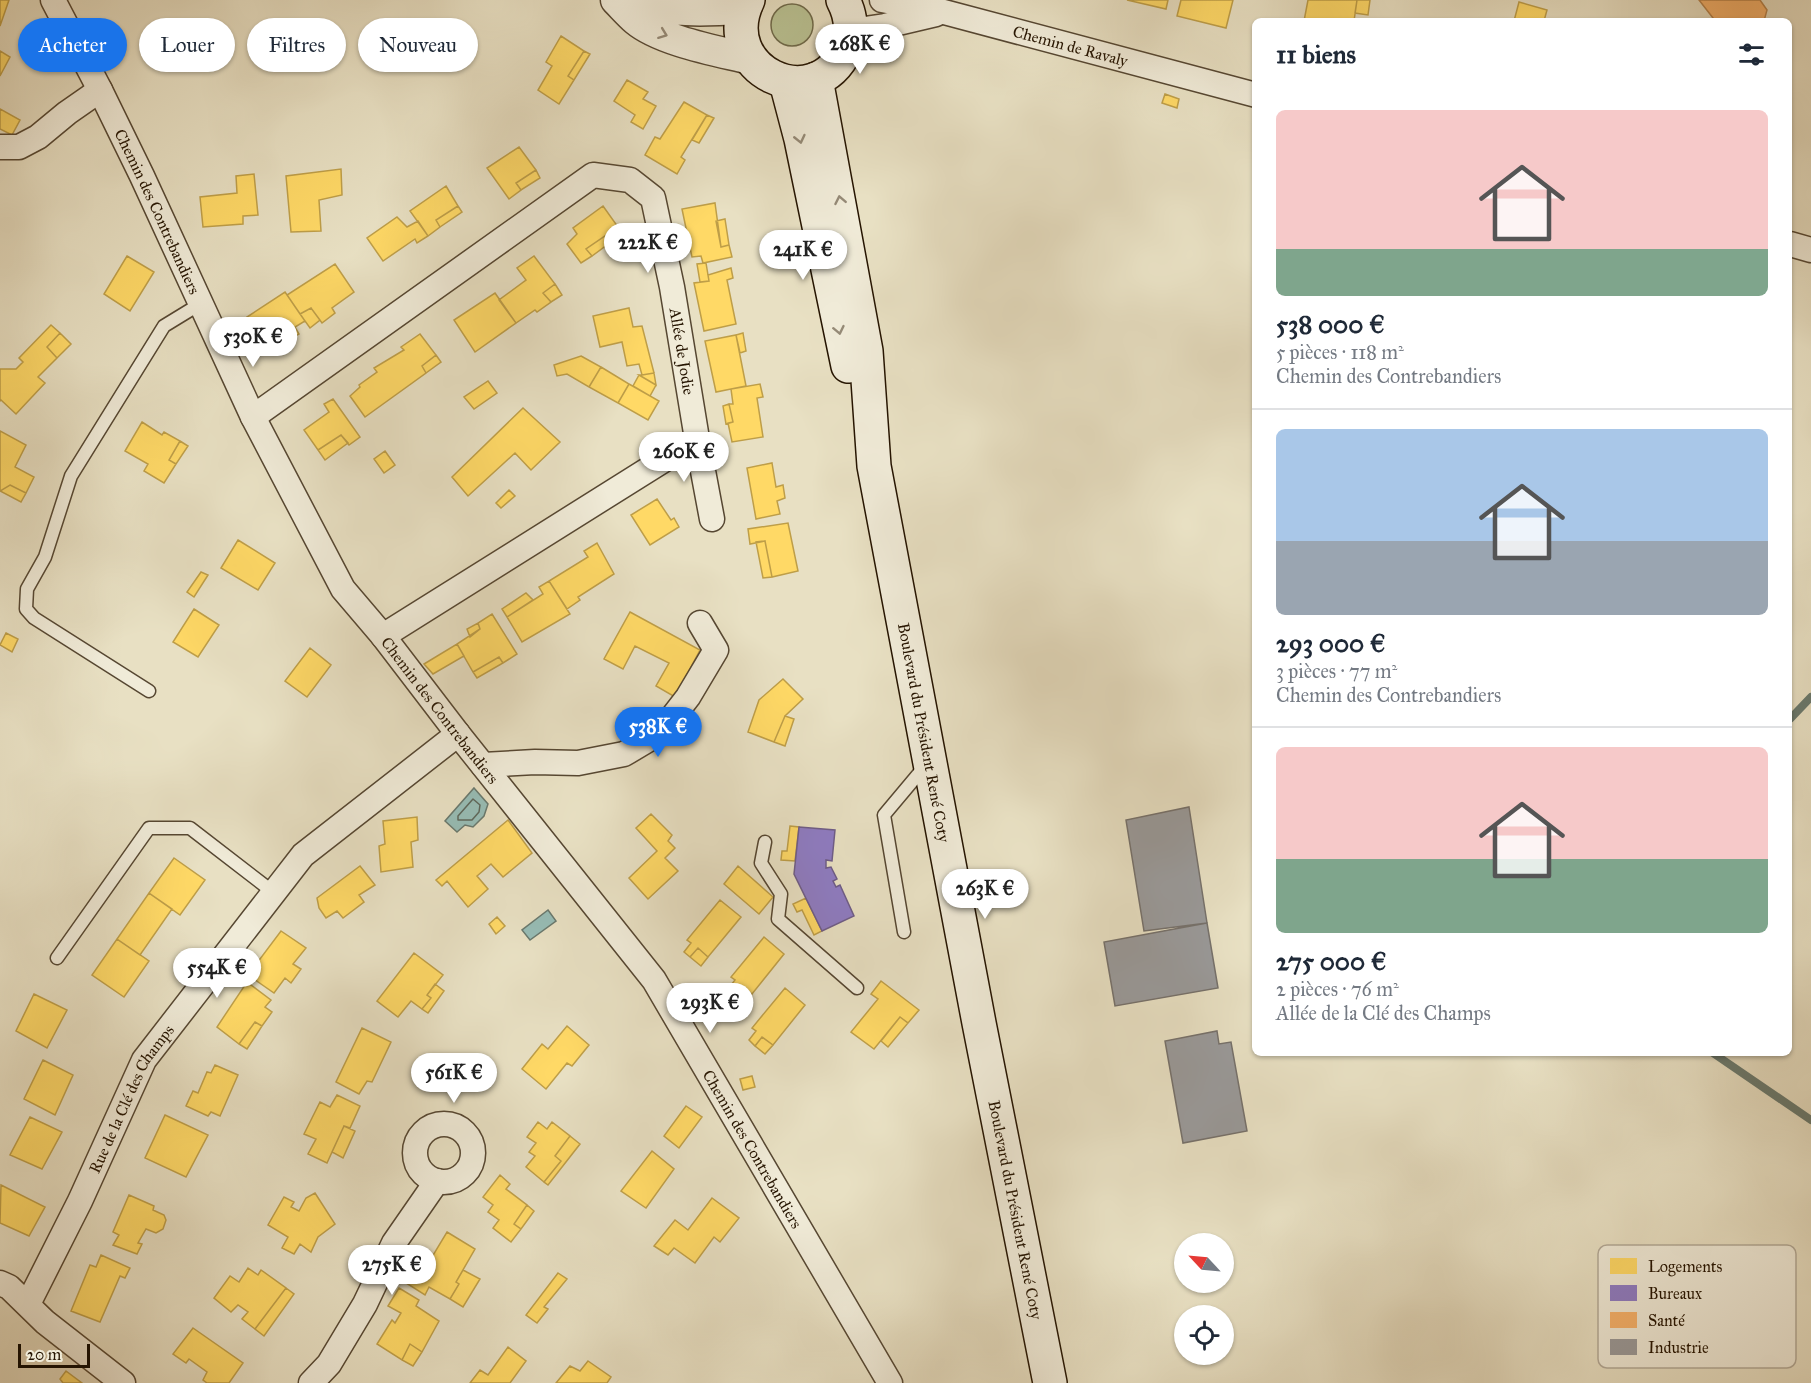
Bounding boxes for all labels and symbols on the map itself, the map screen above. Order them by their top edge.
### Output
street label: Chemin de Ravaly [1011,21,1131,70]
pin: 268K € [811,24,909,75]
one-way arrow [657,26,668,39]
street label: Chemin des Contrebandiers [111,126,205,297]
one-way arrow [793,133,806,143]
one-way arrow [834,196,847,206]
pin: 222K € [599,223,697,274]
pin: 241K € [754,230,852,281]
street label: Allée de Jodie [666,305,699,396]
pin: 530K € [204,317,302,368]
one-way arrow [832,324,845,334]
pin: 260K € [635,432,733,483]
street label: Boulevard du Président René Coty [894,621,954,844]
street label: Chemin des Contrebandiers [378,633,503,787]
pin: 538K € [609,707,707,758]
pin: 263K € [936,869,1034,920]
pin: 554K € [168,948,266,999]
pin: 293K € [661,983,759,1034]
street label: Rue de la Clé des Champs [84,1020,178,1176]
pin: 561K € [405,1053,503,1104]
street label: Chemin des Contrebandiers [699,1066,807,1232]
street label: Boulevard du Président René Coty [985,1098,1047,1322]
north arrow [1174,1233,1234,1293]
pin: 275K € [343,1245,441,1296]
legend [1598,1245,1796,1368]
text: Logements [1648,1257,1722,1277]
text: Bureaux [1648,1284,1702,1303]
text: Santé [1648,1311,1685,1330]
text: Industrie [1648,1338,1709,1357]
scale bar [18,1341,90,1368]

